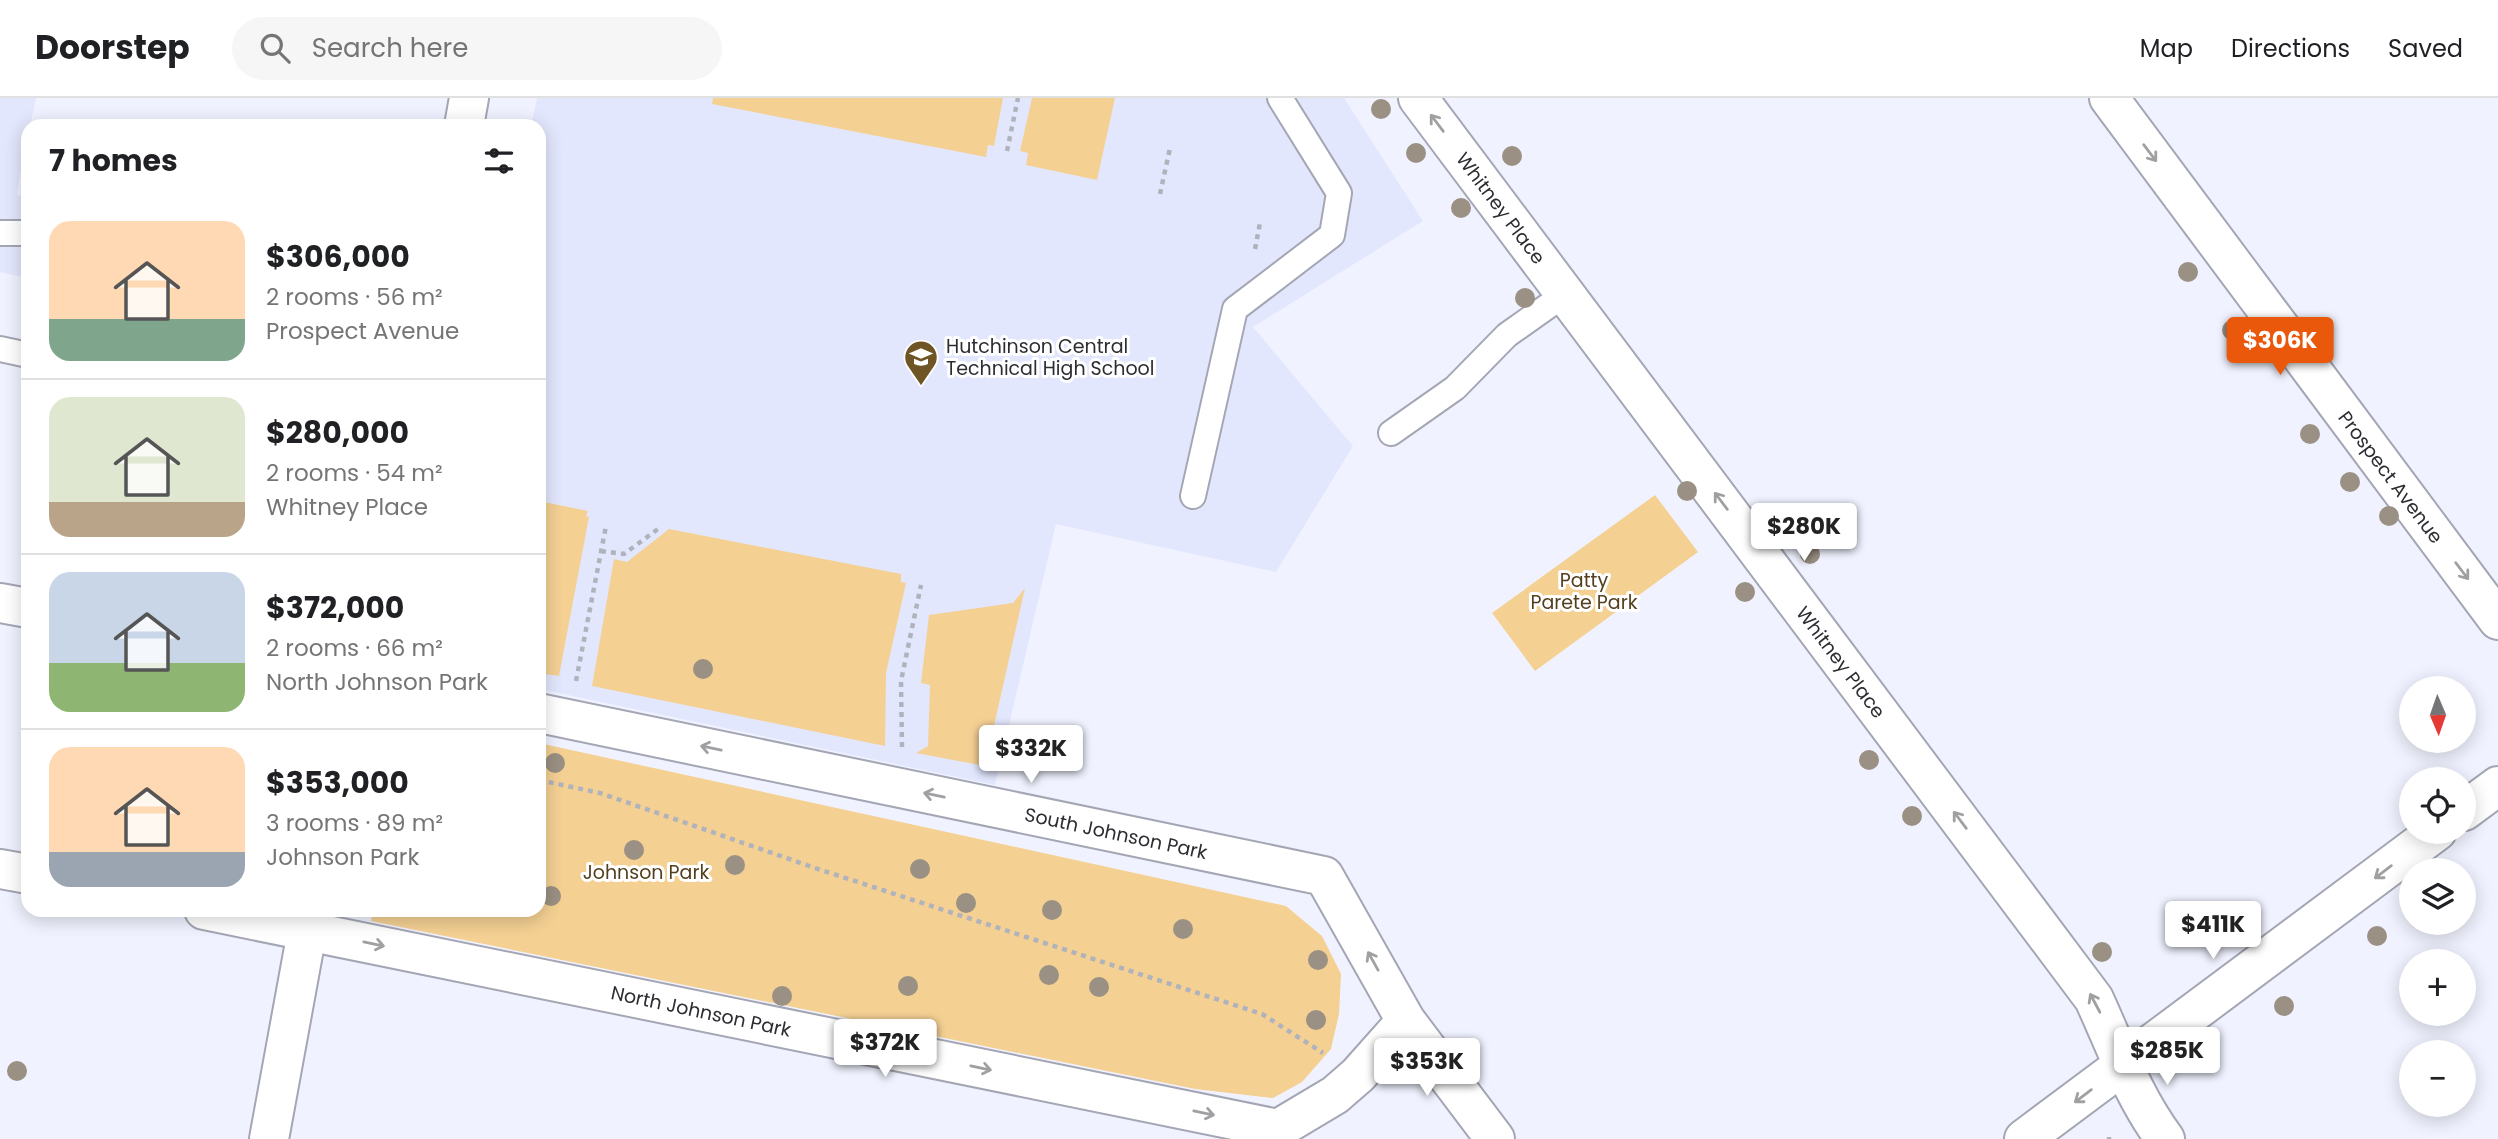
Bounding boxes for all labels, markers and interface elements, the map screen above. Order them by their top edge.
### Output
search box [232,17,722,80]
text: Doorstep [35,24,190,71]
icon: search [256,29,294,67]
text: Search here [312,30,468,66]
text: Map [2140,32,2193,65]
text: Directions [2231,32,2350,65]
text: Saved [2388,32,2463,65]
one-way arrow [1430,114,1445,133]
text: 7 homes [49,139,178,182]
icon: filters [480,142,518,180]
one-way arrow [2142,143,2157,162]
street label: Whitney Place [1450,147,1552,270]
text: $306,000 [266,235,410,278]
icon: home [105,249,189,333]
text: 2 rooms · 56 m² [266,281,443,313]
text: Prospect Avenue [266,315,459,347]
pin: $306K [2231,317,2329,377]
text: $306K [2243,324,2317,356]
place label: Hutchinson Central Technical High School [946,333,1154,382]
school or university icon: Hutchinson Central Technical High School [902,338,940,387]
street label: Prospect Avenue [2332,405,2449,549]
text: $280,000 [266,411,409,454]
icon: home [105,425,189,509]
text: 2 rooms · 54 m² [266,457,443,489]
text: Whitney Place [266,491,428,523]
one-way arrow [1713,492,1728,511]
pin: $280K [1755,504,1853,563]
text: $280K [1767,510,1841,542]
one-way arrow [2454,561,2469,580]
park label: Patty Parete Park [1530,567,1638,616]
text: $372,000 [266,586,404,629]
icon: home [105,600,189,684]
street label: Whitney Place [1790,601,1892,724]
text: 2 rooms · 66 m² [266,632,443,664]
text: North Johnson Park [266,666,488,698]
north arrow [2399,676,2476,752]
map controls [2399,676,2476,1117]
pin: $332K [982,726,1080,785]
text: $332K [995,732,1067,764]
one-way arrow [700,741,723,755]
text: $353,000 [266,761,409,804]
button: locate [2399,767,2476,844]
icon: home [105,775,189,859]
one-way arrow [923,787,946,801]
street label: South Johnson Park [1022,801,1210,866]
text: 3 rooms · 89 m² [266,807,443,839]
one-way arrow [1953,811,1968,830]
text: Johnson Park [266,841,419,873]
button: layers [2399,858,2476,935]
park label: Johnson Park [583,859,709,886]
one-way arrow [2374,865,2393,879]
pin: $411K [2164,902,2262,961]
text: $411K [2181,908,2245,940]
one-way arrow [362,938,385,952]
button: + [2399,949,2476,1026]
one-way arrow [1366,952,1380,972]
street label: North Johnson Park [608,979,794,1044]
one-way arrow [2088,993,2102,1014]
pin: $372K [836,1020,934,1079]
text: $372K [850,1026,920,1058]
pin: $285K [2118,1028,2216,1087]
text: $285K [2130,1034,2204,1066]
pin: $353K [1378,1038,1476,1098]
button: − [2399,1040,2476,1117]
text: $353K [1390,1045,1464,1077]
one-way arrow [969,1062,992,1075]
one-way arrow [2073,1088,2092,1103]
one-way arrow [1192,1107,1215,1121]

